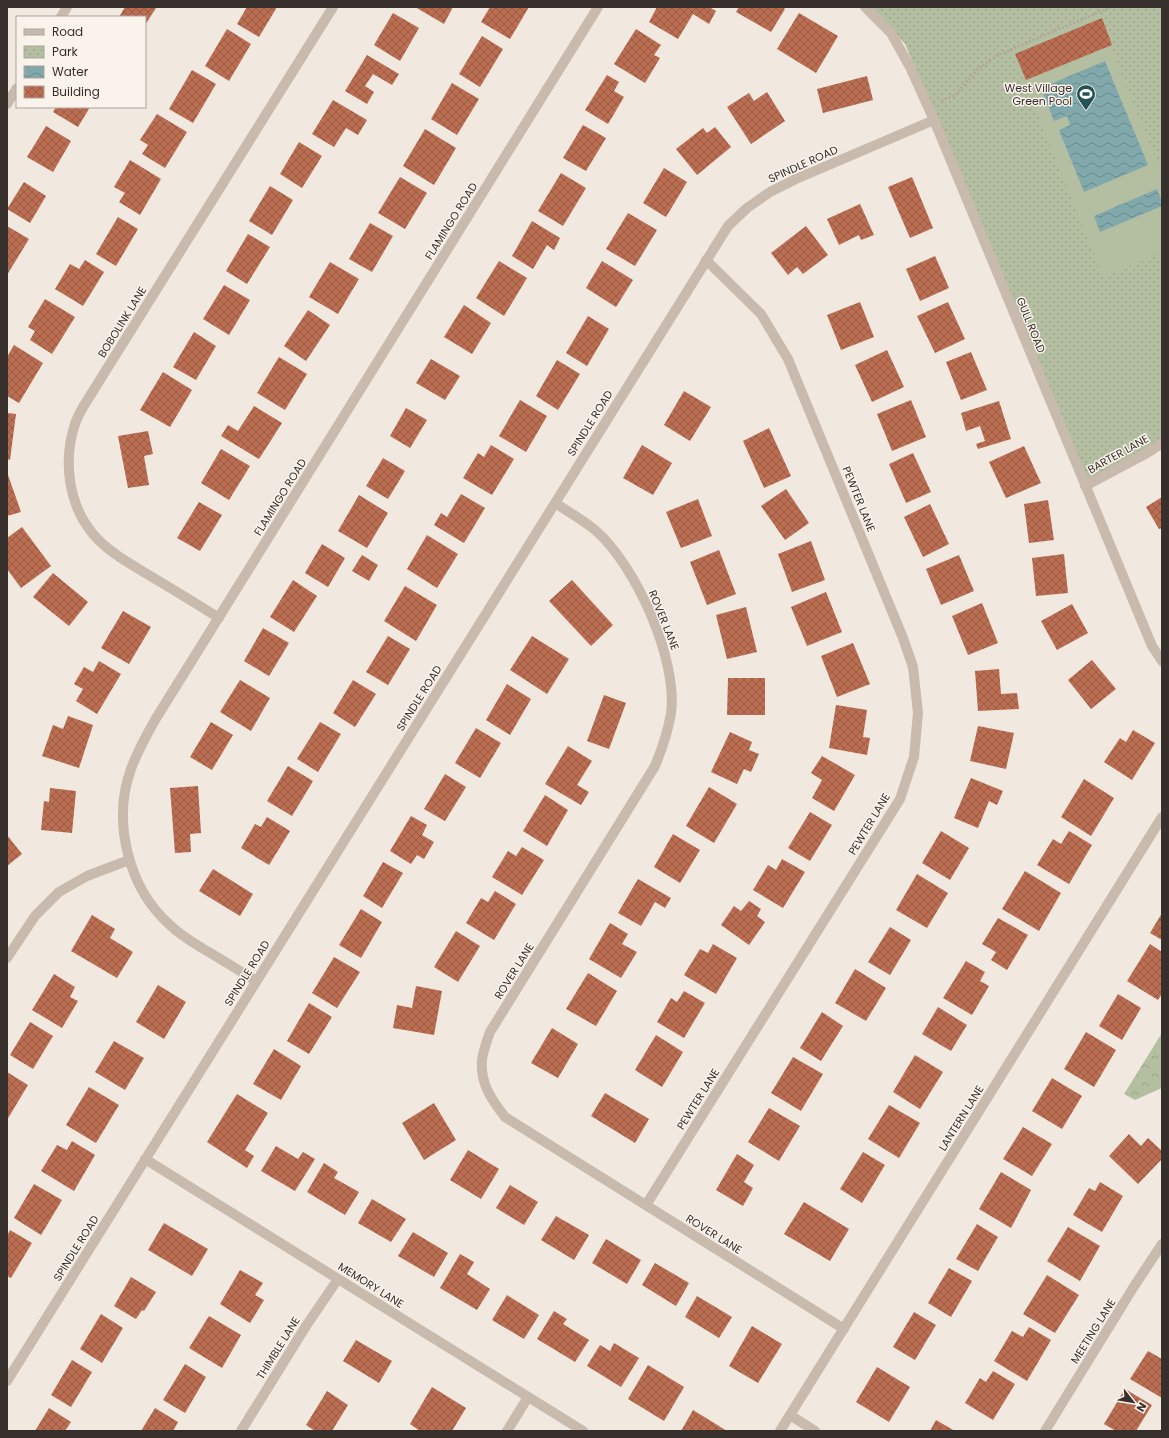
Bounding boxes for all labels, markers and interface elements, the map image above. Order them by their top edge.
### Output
legend [16,16,146,108]
text: Road [52,23,83,40]
text: Park [52,43,79,60]
text: Water [52,63,89,80]
place label: West Village Green Pool [1005,80,1072,109]
text: Building [52,83,100,100]
sports icon: West Village Green Pool [1075,83,1097,111]
street label: SPINDLE ROAD [766,141,841,187]
street label: FLAMINGO ROAD [421,179,481,263]
street label: BOBOLINK LANE [94,283,150,361]
street label: GULL ROAD [1013,295,1050,356]
street label: SPINDLE ROAD [563,387,617,459]
street label: BARTER LANE [1085,431,1151,477]
street label: FLAMINGO ROAD [250,455,310,539]
street label: PEWTER LANE [839,464,879,534]
street label: ROVER LANE [645,588,683,652]
street label: SPINDLE ROAD [392,662,446,734]
street label: PEWTER LANE [844,790,894,858]
street label: SPINDLE ROAD [220,937,274,1009]
street label: ROVER LANE [490,940,538,1002]
street label: PEWTER LANE [673,1065,723,1133]
street label: LANTERN LANE [935,1082,987,1154]
street label: ROVER LANE [683,1210,745,1258]
street label: SPINDLE ROAD [49,1212,103,1284]
street label: MEMORY LANE [335,1258,407,1312]
street label: MEETING LANE [1067,1295,1119,1367]
street label: THIMBLE LANE [252,1314,304,1382]
north arrow [1113,1382,1153,1422]
text: N [1133,1399,1151,1415]

